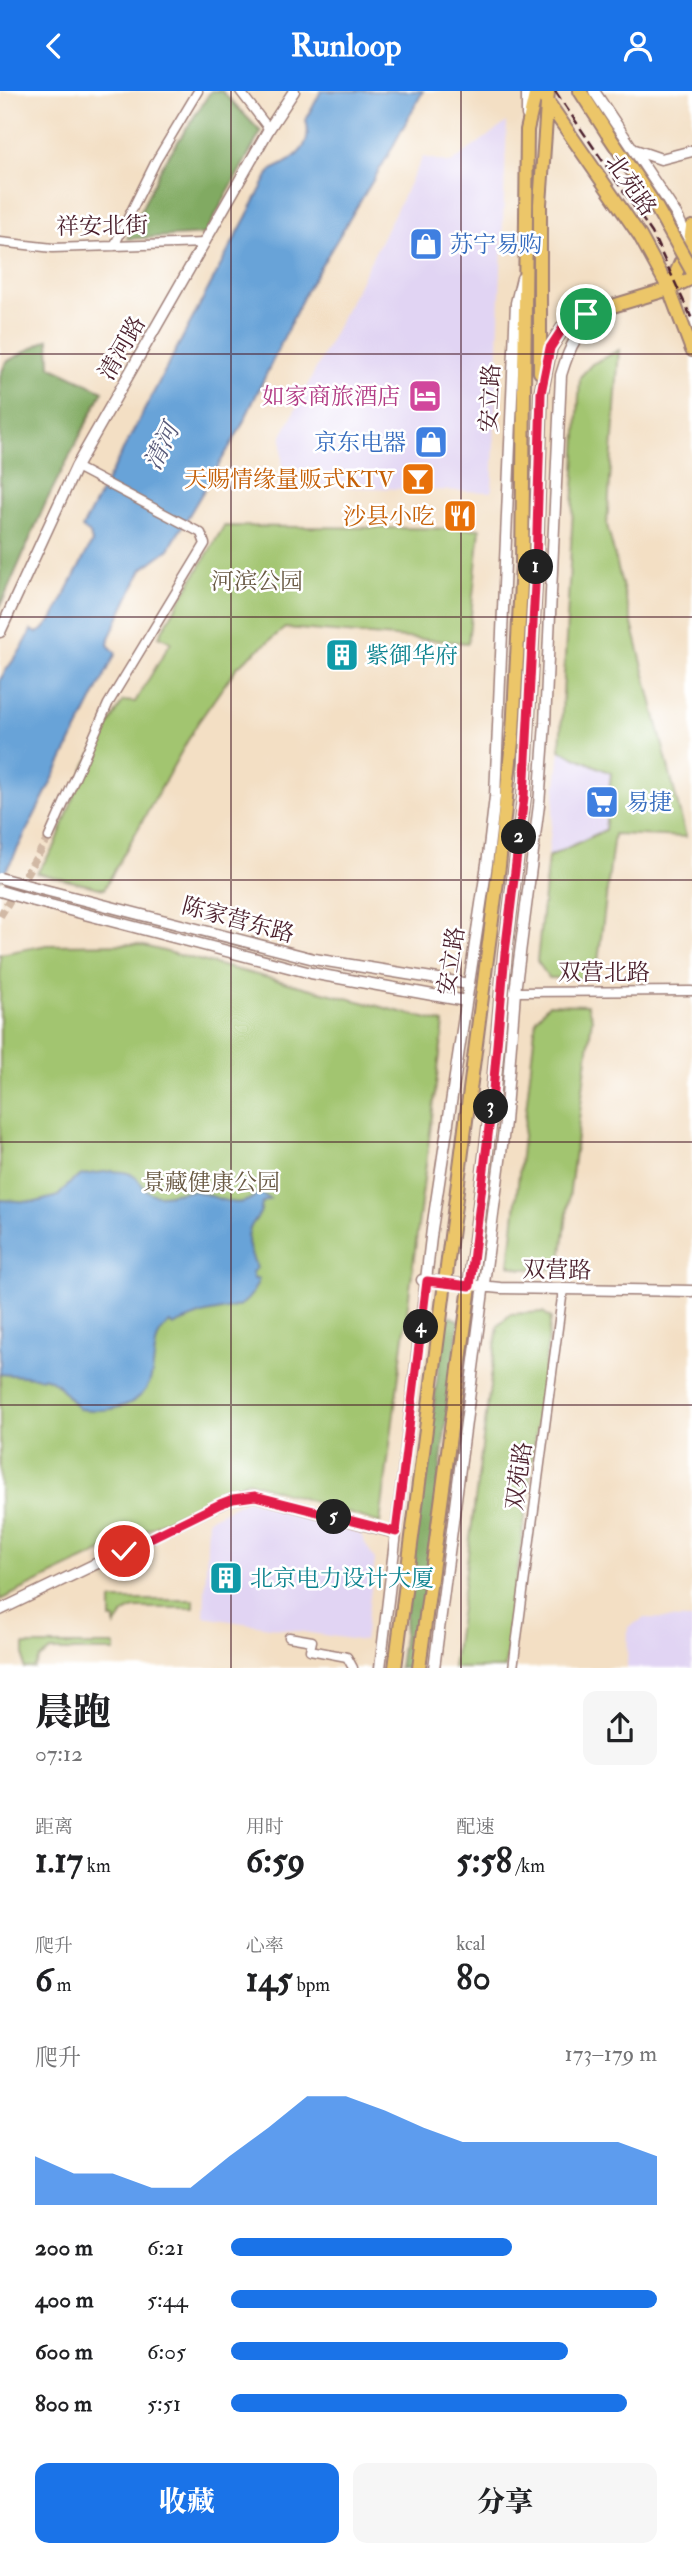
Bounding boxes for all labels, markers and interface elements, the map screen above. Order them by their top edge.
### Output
text: Runloop [291,26,401,66]
icon: back [35,27,73,65]
icon: person [619,27,657,65]
street label: 北苑路 [599,148,663,222]
street label: 祥安北街 [56,211,148,241]
shop icon: 苏宁易购 [407,225,445,263]
place label: 苏宁易购 [450,230,542,259]
pin [556,284,616,344]
icon: arrive [567,295,605,333]
street label: 清河路 [92,311,152,385]
street label: 安立路 [474,363,506,433]
hotel icon: 如家商旅酒店 [406,377,444,415]
place label: 如家商旅酒店 [262,382,400,411]
water label: 清河 [138,415,188,475]
shop icon: 京东电器 [412,423,450,461]
place label: 京东电器 [314,428,406,457]
bar icon: 天赐情缘量贩式KTV [399,460,437,498]
place label: 天赐情缘量贩式KTV [184,465,395,494]
restaurant icon: 沙县小吃 [441,497,479,535]
place label: 沙县小吃 [343,502,435,531]
pin: 1 [518,549,554,585]
text: 1 [532,554,539,578]
park label: 河滨公园 [211,567,303,596]
building icon: 紫御华府 [323,636,361,674]
place label: 紫御华府 [366,641,458,670]
supermarket icon: 易捷 [583,783,621,821]
place label: 易捷 [626,788,672,817]
pin: 2 [502,819,536,855]
text: 2 [514,824,523,848]
street label: 陈家营东路 [179,891,297,949]
street label: 安立路 [431,925,471,997]
street label: 双营北路 [558,958,650,987]
pin: 3 [474,1089,508,1125]
text: 3 [487,1094,494,1118]
park label: 景藏健康公园 [142,1168,280,1197]
street label: 双营路 [522,1255,592,1285]
pin: 4 [404,1309,438,1345]
text: 4 [415,1314,426,1338]
street label: 双苑路 [500,1440,538,1512]
pin: 5 [316,1499,352,1535]
text: 5 [329,1504,338,1528]
pin [94,1521,154,1581]
icon: check [105,1532,143,1570]
building icon: 北京电力设计大厦 [207,1559,245,1597]
place label: 北京电力设计大厦 [250,1564,434,1593]
text: 晨跑 [35,1689,111,1737]
button: share [583,1691,657,1765]
text: 07:12 [35,1739,83,1768]
text: 距离 [35,1815,73,1839]
text: 用时 [246,1815,284,1839]
text: 配速 [456,1815,494,1839]
text: 1.17 [35,1839,83,1883]
text: 6:59 [246,1839,305,1883]
text: 5:58 [456,1839,512,1883]
text: km [83,1854,111,1878]
text: /km [512,1854,545,1878]
text: kcal [456,1932,485,1956]
text: 爬升 [35,1934,73,1958]
text: 心率 [246,1934,284,1958]
text: 80 [456,1956,491,2000]
text: 6 [35,1958,53,2002]
text: 145 [246,1958,292,2002]
text: m [53,1973,71,1997]
text: bpm [292,1973,330,1997]
text: 173–179 m [565,2039,657,2068]
text: 爬升 [35,2043,81,2072]
text: 200 m [35,2233,93,2262]
text: 6:21 [147,2233,184,2262]
text: 400 m [35,2285,94,2314]
text: 5:44 [147,2285,188,2314]
text: 600 m [35,2337,93,2366]
text: 6:05 [147,2337,186,2366]
text: 800 m [35,2389,92,2418]
text: 5:51 [147,2389,181,2418]
button: 收藏 [35,2463,339,2543]
button: 分享 [353,2463,657,2543]

